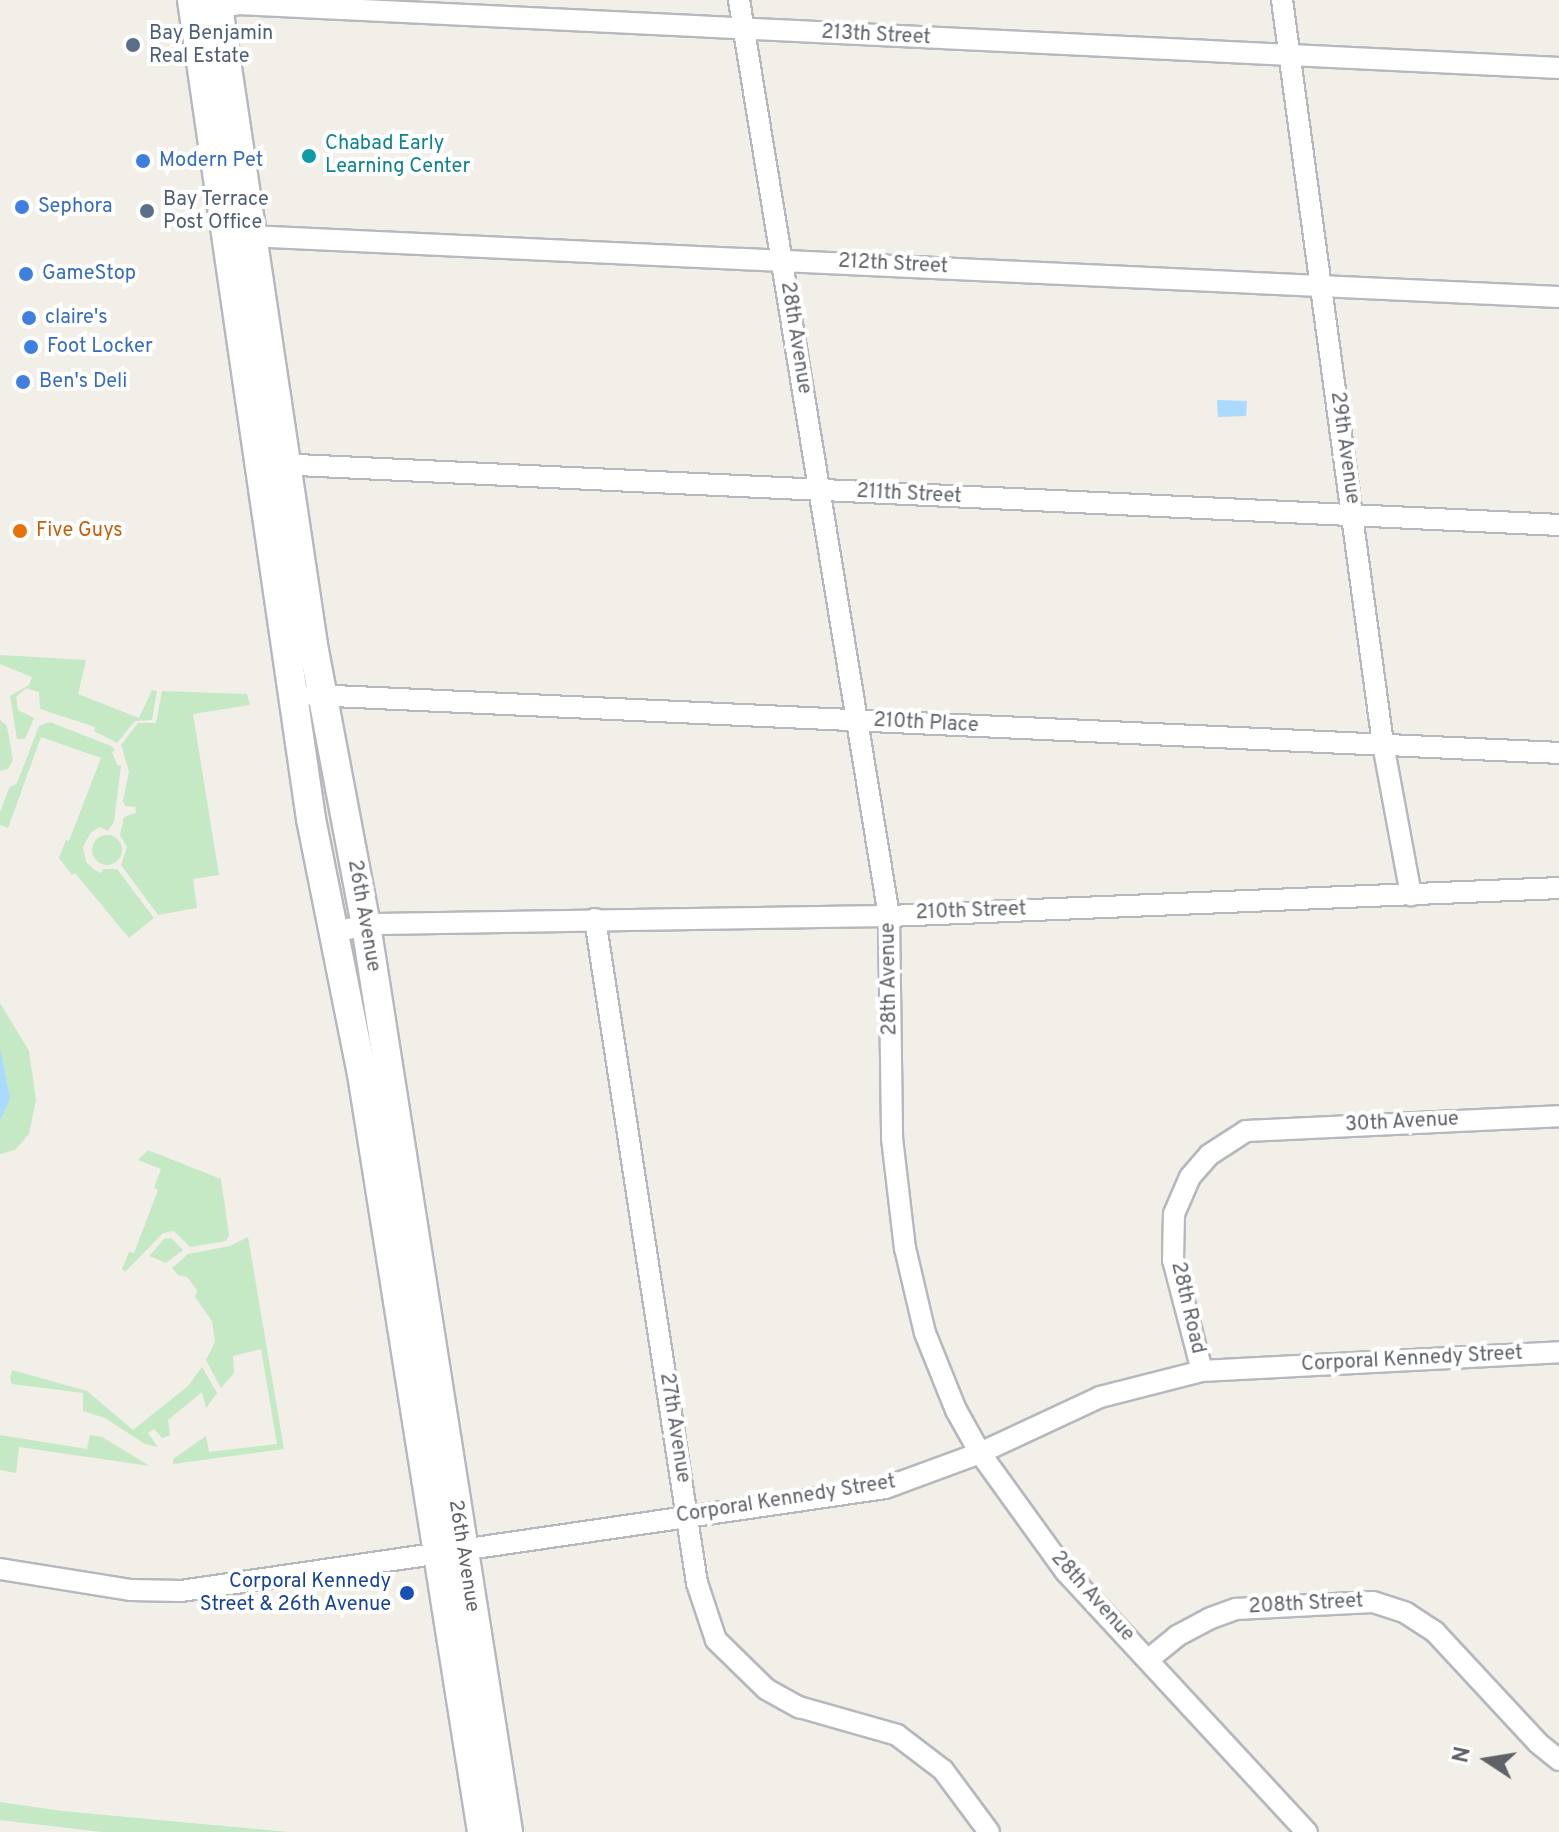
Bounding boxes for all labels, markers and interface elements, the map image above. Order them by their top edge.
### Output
street label: 213th Street [821,21,931,51]
place label: Bay Benjamin Real Estate [149,22,273,69]
marker: Bay Benjamin Real Estate [124,36,142,54]
place label: Chabad Early Learning Center [325,132,470,179]
marker: Chabad Early Learning Center [300,147,318,165]
place label: Modern Pet [159,149,263,173]
marker: Modern Pet [134,152,152,170]
place label: Bay Terrace Post Office [163,188,270,235]
place label: Sephora [38,195,112,219]
marker: Sephora [13,198,31,216]
marker: Bay Terrace Post Office [138,202,156,220]
street label: 212th Street [837,250,949,280]
place label: GameStop [42,262,136,286]
marker: GameStop [17,265,35,283]
street label: 28th Avenue [774,280,816,396]
place label: claire's [45,306,108,330]
marker: claire's [20,309,38,327]
place label: Foot Locker [47,335,153,359]
marker: Foot Locker [22,338,40,356]
place label: Ben's Deli [39,370,127,394]
marker: Ben's Deli [14,373,32,391]
street label: 29th Avenue [1324,390,1364,506]
street label: 211th Street [856,480,962,510]
place label: Five Guys [36,519,123,543]
marker: Five Guys [11,522,29,540]
street label: 210th Place [873,709,979,739]
street label: 26th Avenue [341,858,385,974]
street label: 210th Street [915,898,1027,926]
street label: 28th Avenue [877,922,903,1036]
street label: 30th Avenue [1344,1108,1460,1138]
street label: 28th Road [1165,1260,1209,1356]
street label: Corporal Kennedy Street [1301,1342,1523,1378]
street label: 27th Avenue [653,1371,695,1485]
street label: Corporal Kennedy Street [675,1471,897,1529]
street label: 26th Avenue [442,1498,484,1614]
street label: 28th Avenue [1045,1547,1139,1647]
place label: Corporal Kennedy Street & 26th Avenue [199,1570,391,1617]
marker: Corporal Kennedy Street & 26th Avenue [398,1584,416,1602]
street label: 208th Street [1248,1590,1364,1620]
north arrow [1447,1720,1527,1800]
text: N [1448,1744,1478,1765]

